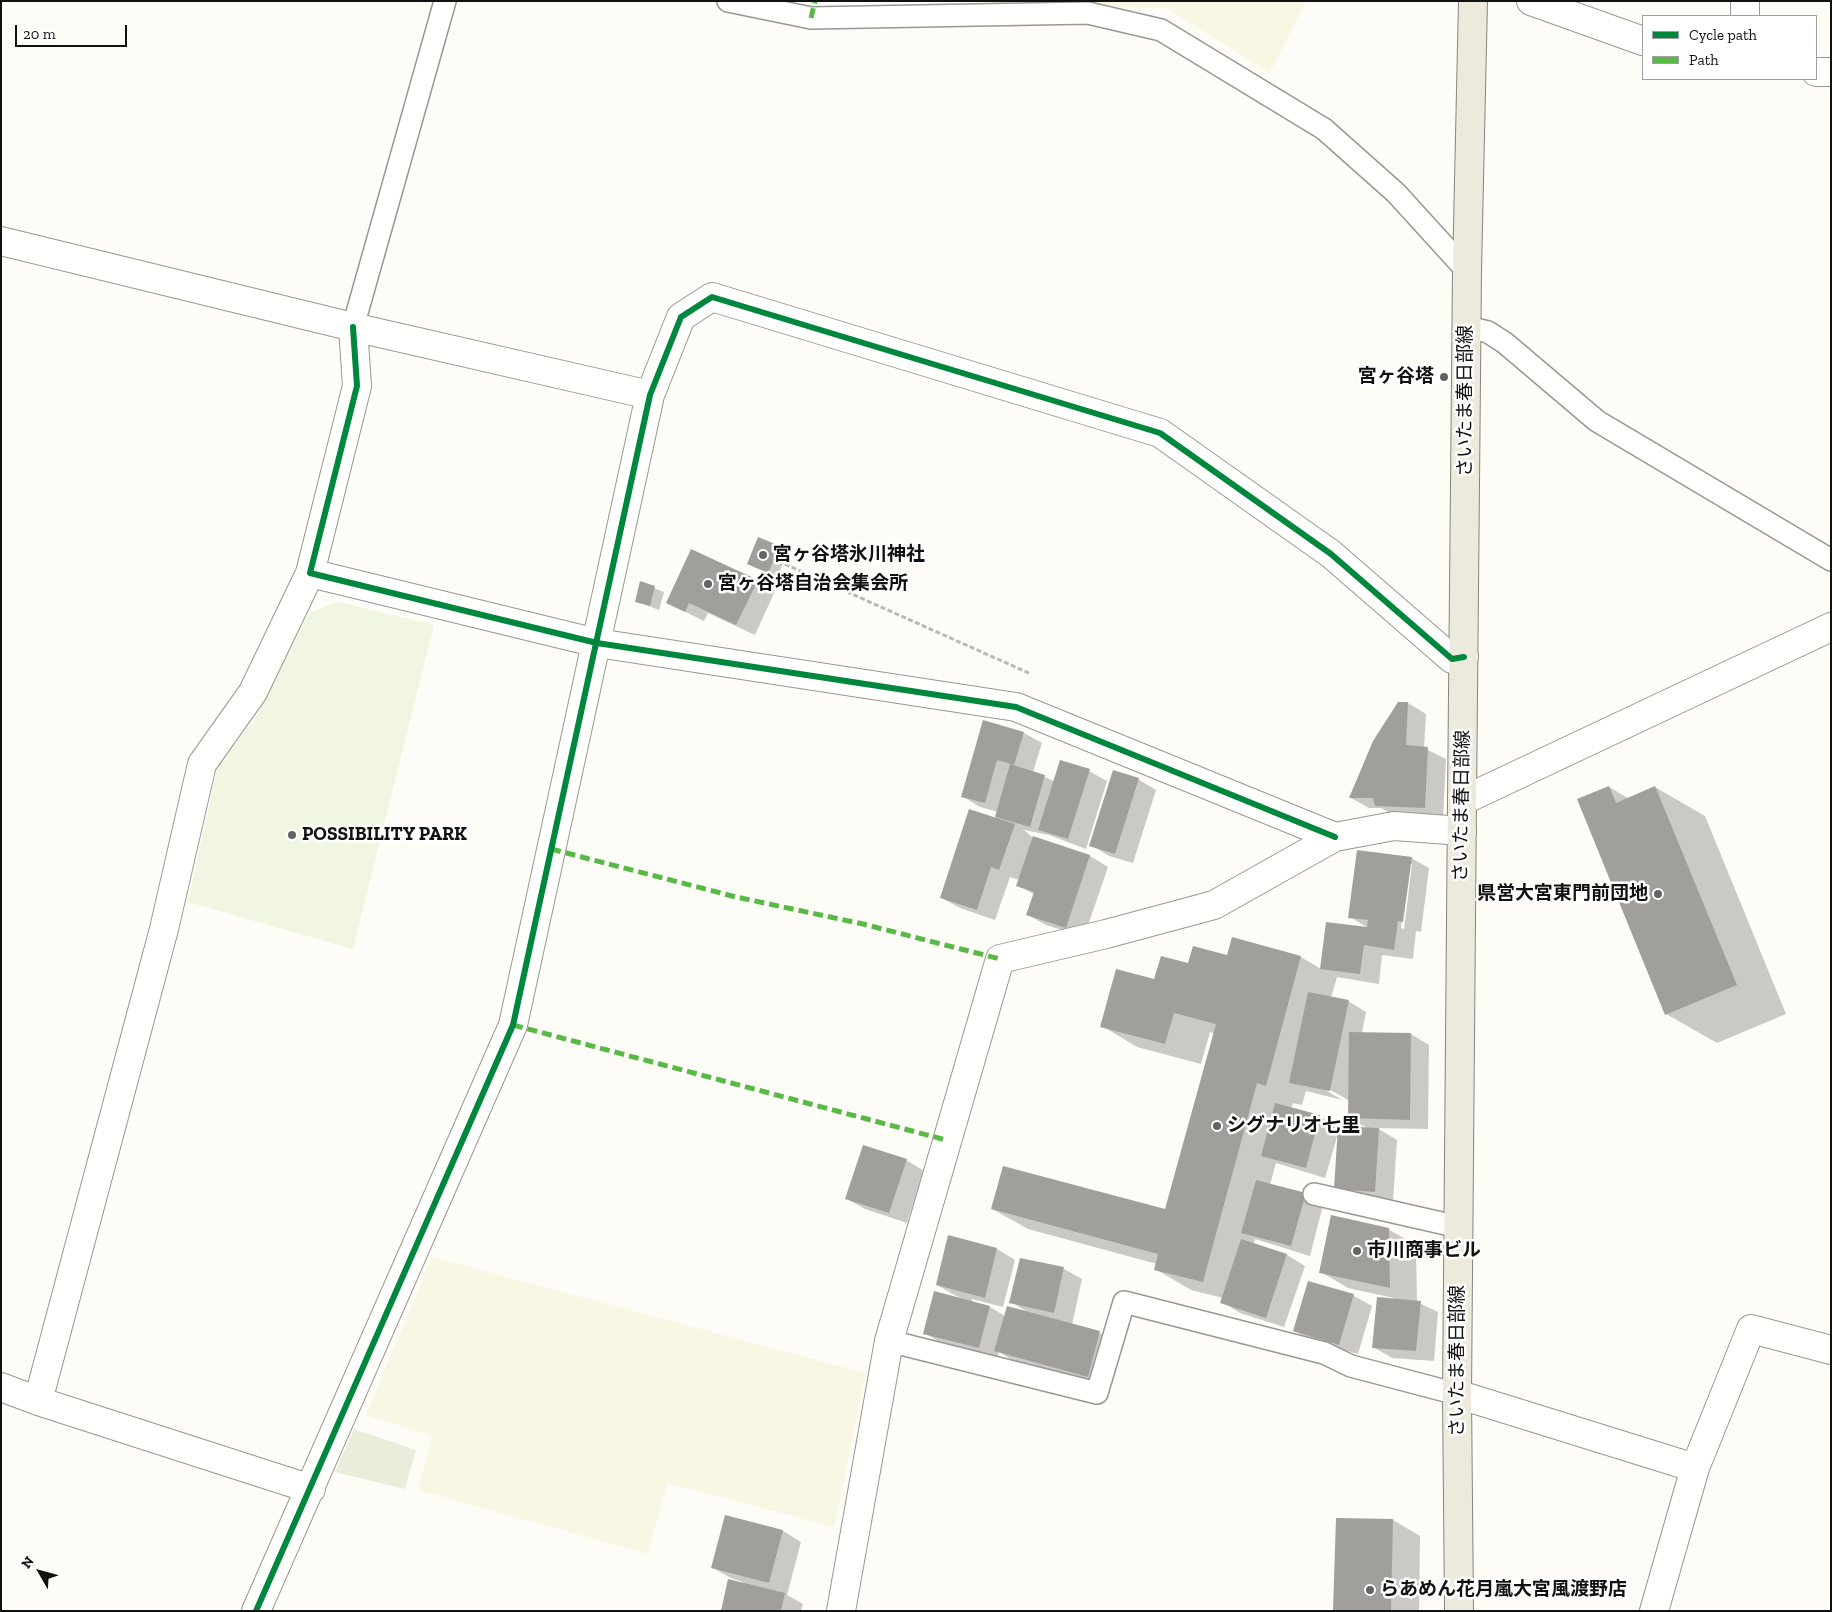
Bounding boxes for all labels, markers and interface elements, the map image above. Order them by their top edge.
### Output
scale bar [18,15,130,47]
legend [1642,15,1817,80]
text: 20 m [23,25,56,43]
text: Cycle path [1689,26,1757,44]
text: Path [1689,51,1719,69]
street label: さいたま春日部線 [1455,325,1477,477]
place label: 宮ヶ谷塔 [1358,366,1434,388]
marker: 宮ヶ谷塔 [1438,371,1450,383]
place label: 宮ヶ谷塔氷川神社 [773,544,925,566]
marker: 宮ヶ谷塔氷川神社 [757,549,769,561]
place label: 宮ヶ谷塔自治会集会所 [718,573,908,595]
marker: 宮ヶ谷塔自治会集会所 [702,578,714,590]
street label: さいたま春日部線 [1449,730,1475,882]
place label: POSSIBILITY PARK [302,824,467,846]
marker: POSSIBILITY PARK [286,829,298,841]
place label: 県営大宮東門前団地 [1477,883,1648,905]
marker: 県営大宮東門前団地 [1652,888,1664,900]
place label: シグナリオ七里 [1227,1115,1360,1137]
marker: シグナリオ七里 [1211,1120,1223,1132]
place label: 市川商事ビル [1367,1240,1481,1262]
marker: 市川商事ビル [1351,1245,1363,1257]
street label: さいたま春日部線 [1447,1285,1469,1437]
north arrow [15,1547,65,1597]
text: N [18,1553,38,1572]
place label: らあめん花月嵐大宮風渡野店 [1380,1579,1627,1601]
marker: らあめん花月嵐大宮風渡野店 [1364,1584,1376,1596]

